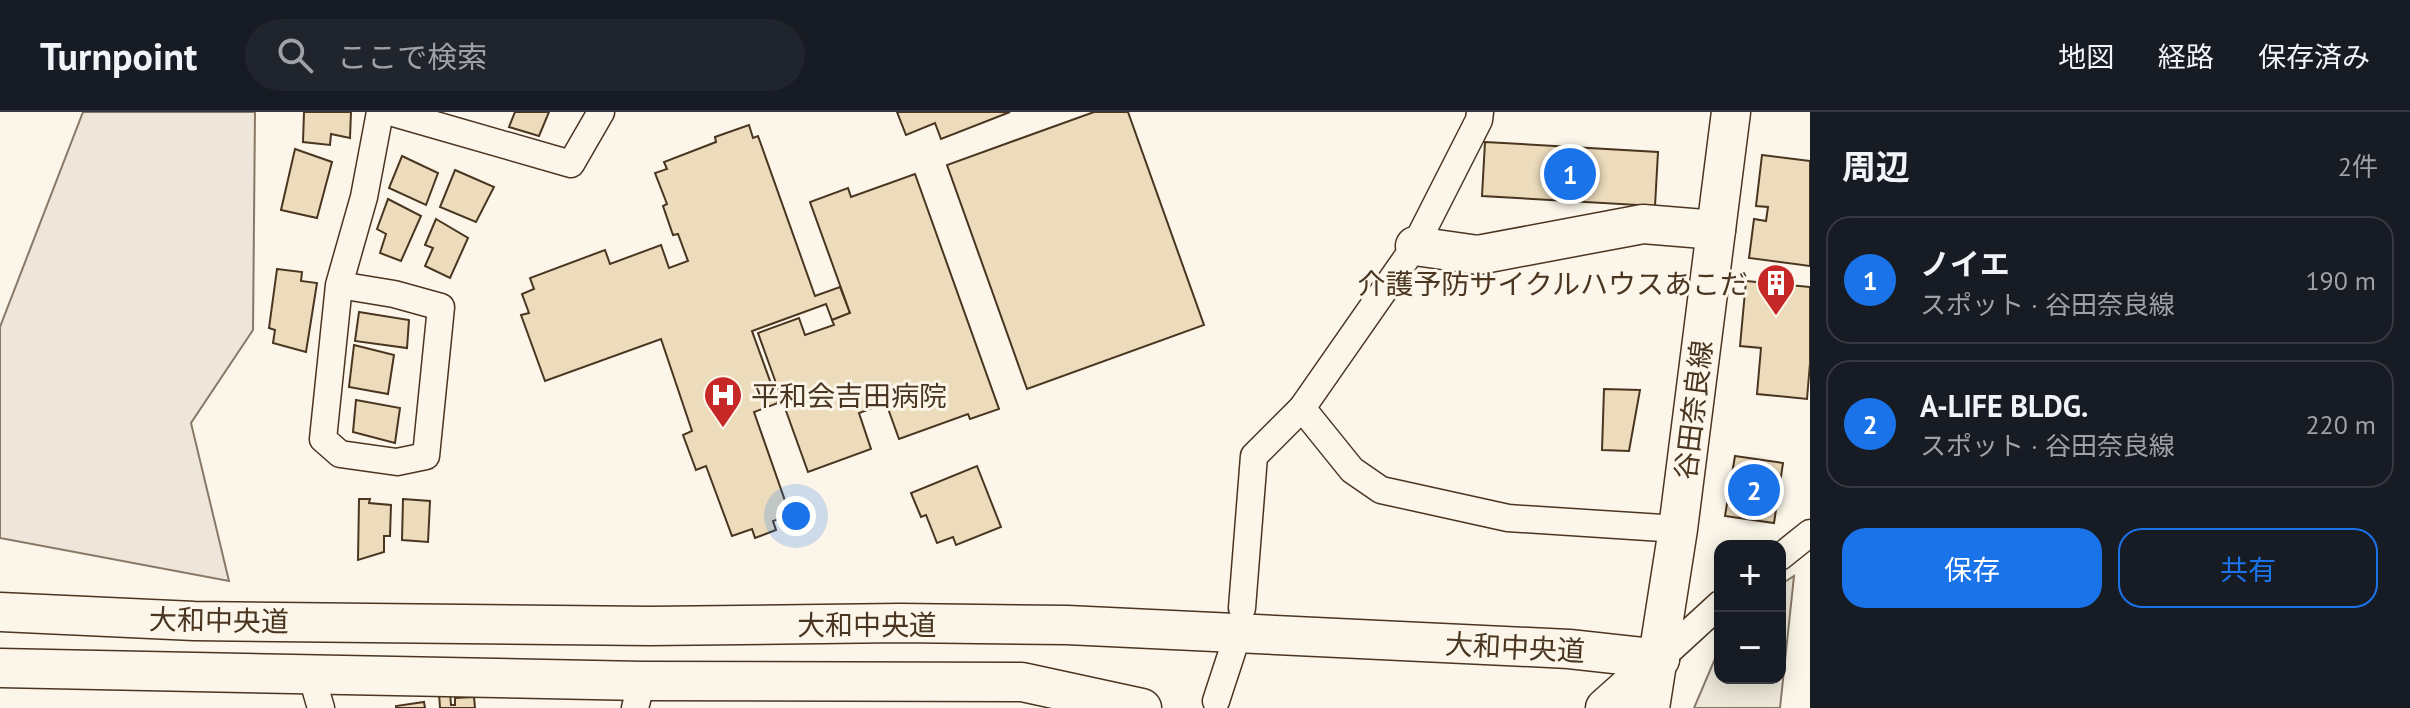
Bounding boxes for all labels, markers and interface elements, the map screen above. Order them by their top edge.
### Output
search box [245,19,805,91]
text: Turnpoint [40,31,197,80]
icon: search [273,33,317,77]
text: ここで検索 [337,37,487,76]
text: 地図 [2058,38,2114,75]
text: 経路 [2158,38,2214,75]
text: 保存済み [2258,38,2370,75]
pin: 1 [1544,144,1596,204]
text: 周辺 [1842,144,1910,188]
text: 2件 [2338,150,2378,183]
text: ノイエ [1920,244,2010,283]
building icon: 介護予防サイクルハウスあこだ [1755,262,1797,317]
text: 1 [1863,264,1877,297]
text: 190 m [2305,264,2376,297]
place label: 介護予防サイクルハウスあこだ [1357,265,1748,302]
text: スポット · 谷田奈良線 [1920,288,2175,321]
street label: 谷田奈良線 [1666,338,1720,482]
hospital icon: 平和会吉田病院 [702,374,744,429]
place label: 平和会吉田病院 [751,377,947,414]
text: A-LIFE BLDG. [1920,386,2088,425]
text: 2 [1863,408,1877,441]
text: 220 m [2305,408,2376,441]
text: スポット · 谷田奈良線 [1920,429,2175,462]
pin: 2 [1728,460,1780,520]
your location [776,496,816,536]
button: 保存 [1842,528,2102,608]
button: 共有 [2118,528,2378,608]
map controls [1714,540,1786,684]
button: + [1714,540,1786,612]
street label: 大和中央道 [149,600,289,640]
street label: 大和中央道 [797,606,937,643]
button: − [1714,612,1786,684]
street label: 大和中央道 [1444,625,1586,669]

